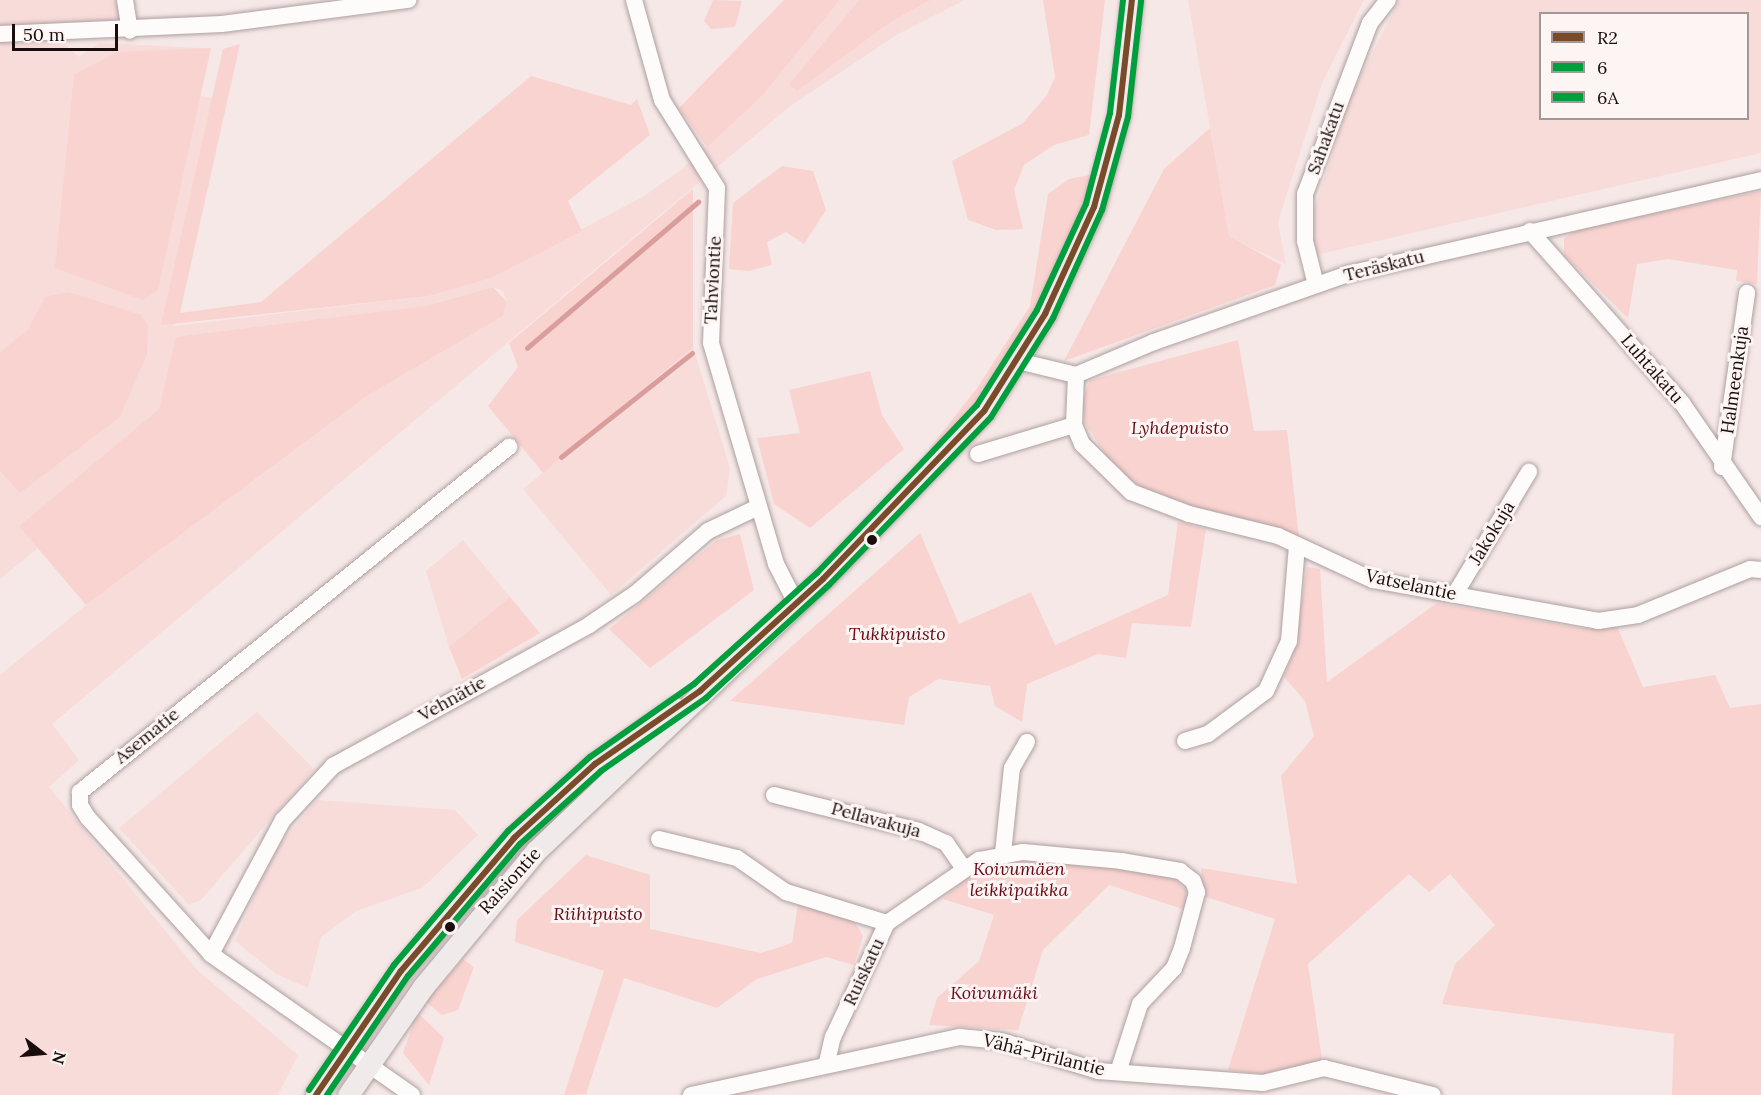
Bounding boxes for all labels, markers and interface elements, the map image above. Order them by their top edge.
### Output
scale bar [15,12,122,50]
legend [1539,12,1749,120]
text: 50 m [23,23,65,46]
text: R2 [1597,26,1618,49]
text: 6 [1597,56,1607,79]
text: 6A [1597,86,1619,109]
street label: Sahakatu [1303,99,1349,177]
street label: Tahviontie [700,235,726,325]
street label: Teräskatu [1341,246,1427,286]
street label: Halmeenkuja [1717,325,1753,435]
street label: Luhtakatu [1616,330,1688,408]
park label: Lyhdepuisto [1131,417,1229,439]
street label: Jakokuja [1465,497,1519,569]
unlabelled marker [866,534,878,546]
street label: Vatselantie [1364,565,1458,605]
park label: Tukkipuisto [848,623,946,645]
street label: Vehnätie [415,672,489,726]
street label: Asematie [111,704,183,768]
street label: Pellavakuja [829,798,923,842]
street label: Raisiontie [475,843,545,919]
park label: Koivumäen leikkipaikka [970,859,1068,902]
park label: Riihipuisto [553,903,643,925]
unlabelled marker [444,921,456,933]
street label: Ruiskatu [839,935,889,1009]
park label: Koivumäki [950,982,1038,1004]
north arrow [12,1023,72,1083]
street label: Vähä-Pirilantie [981,1029,1107,1081]
text: N [48,1049,71,1067]

